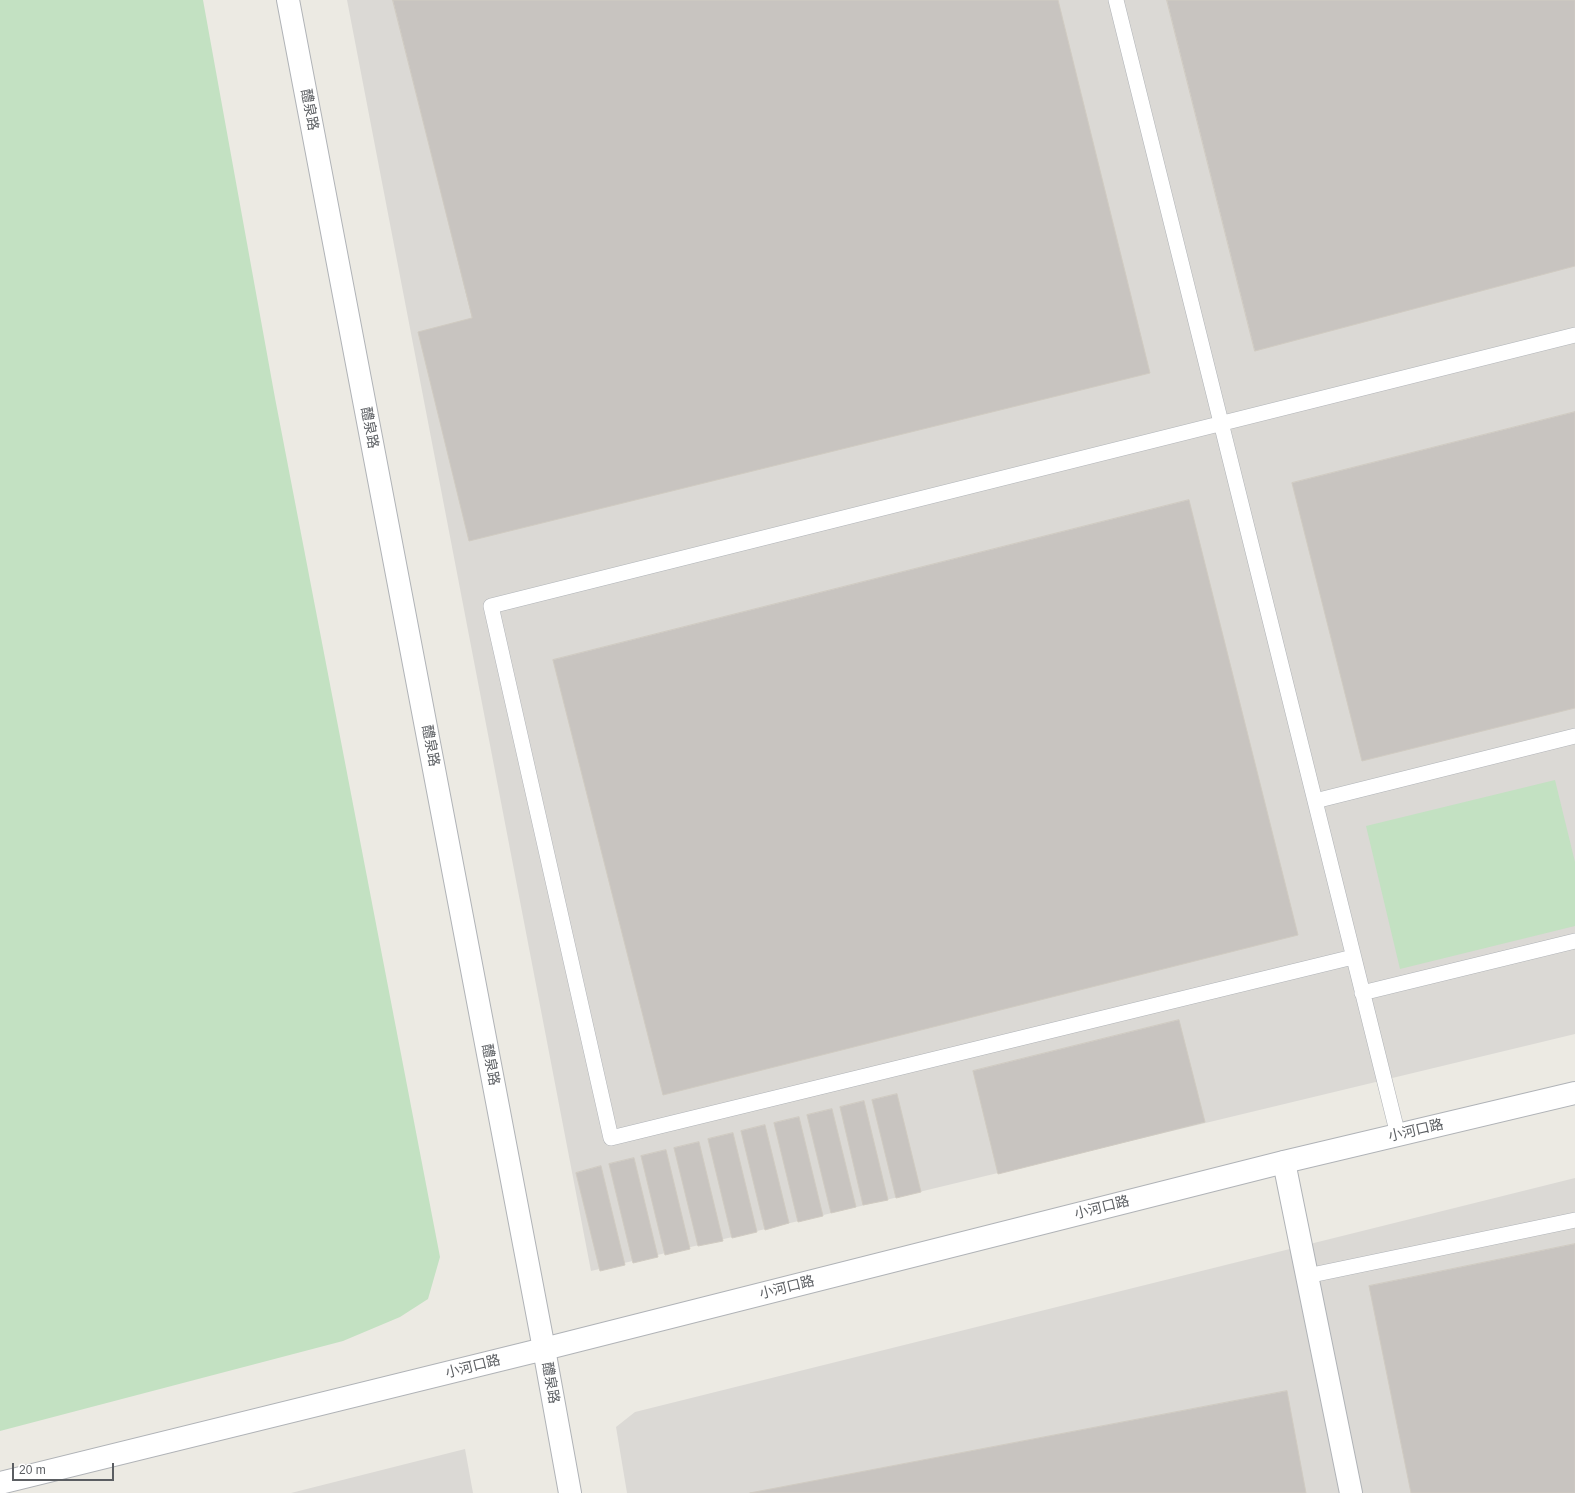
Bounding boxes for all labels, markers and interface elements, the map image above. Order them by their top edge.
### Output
street label: 醴泉路 [297,88,321,132]
street label: 醴泉路 [357,406,381,450]
street label: 醴泉路 [418,724,442,768]
street label: 醴泉路 [478,1043,502,1087]
street label: 小河口路 [1387,1117,1445,1145]
street label: 小河口路 [1073,1193,1131,1223]
street label: 小河口路 [758,1273,816,1303]
street label: 小河口路 [444,1352,502,1382]
street label: 醴泉路 [538,1361,562,1405]
scale bar [14,1455,116,1481]
text: 20 m [19,1463,46,1477]

